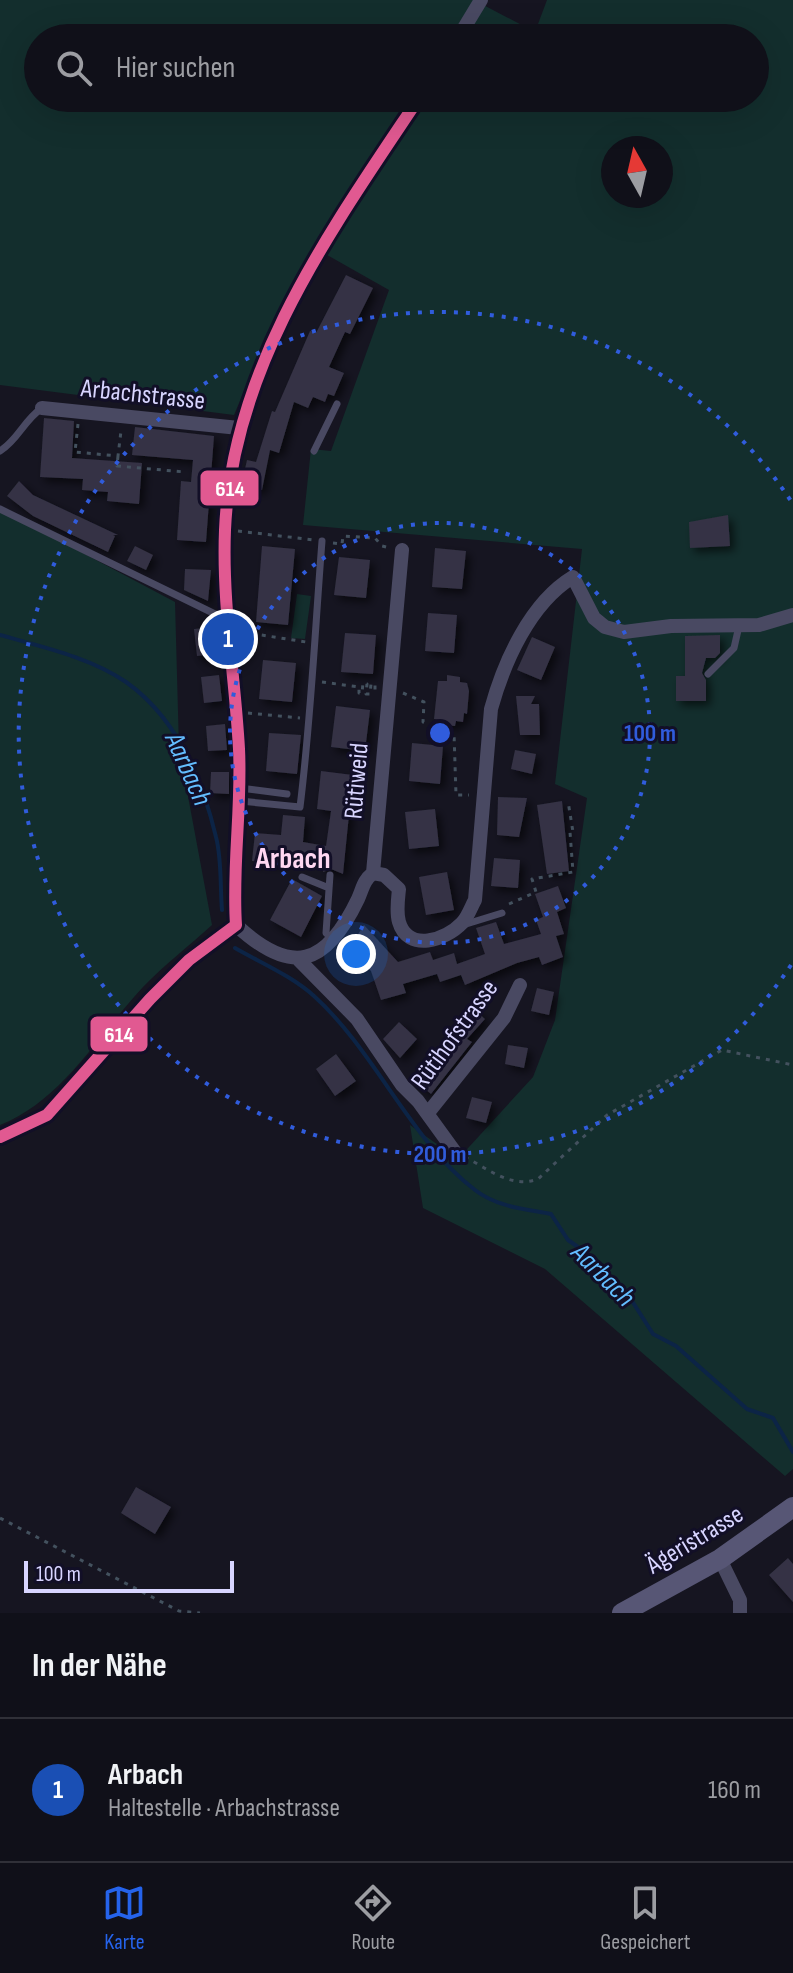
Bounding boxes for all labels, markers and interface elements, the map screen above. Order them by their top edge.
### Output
search box [24,24,769,112]
icon: search [52,46,96,90]
text: Hier suchen [116,50,235,86]
north arrow [601,136,673,208]
street label: Arbachstrasse [78,373,207,417]
line badge: 614 [199,469,260,507]
text: 614 [215,476,245,503]
pin: 1 [202,609,254,669]
centre of rings [426,719,454,747]
text: 100 m [624,719,676,748]
water label: Aarbach [157,726,219,811]
street label: Rütiweid [338,742,376,820]
district label: Arbach [254,841,331,877]
your location [336,934,376,974]
street label: Rütihofstrasse [405,974,505,1096]
line badge: 614 [89,1015,149,1053]
text: 614 [104,1022,134,1049]
text: 200 m [413,1140,467,1169]
water label: Aarbach [564,1236,642,1314]
street label: Ägeristrasse [640,1499,749,1582]
scale bar [24,1557,234,1593]
text: 100 m [36,1561,81,1588]
text: In der Nähe [32,1645,167,1686]
text: Arbach [108,1757,183,1793]
text: 1 [53,1775,63,1806]
text: 160 m [708,1775,761,1806]
text: Haltestelle · Arbachstrasse [108,1793,340,1824]
tab: Karte [102,1881,146,1956]
tab: Route [351,1881,395,1956]
tab: Gespeichert [600,1881,691,1956]

